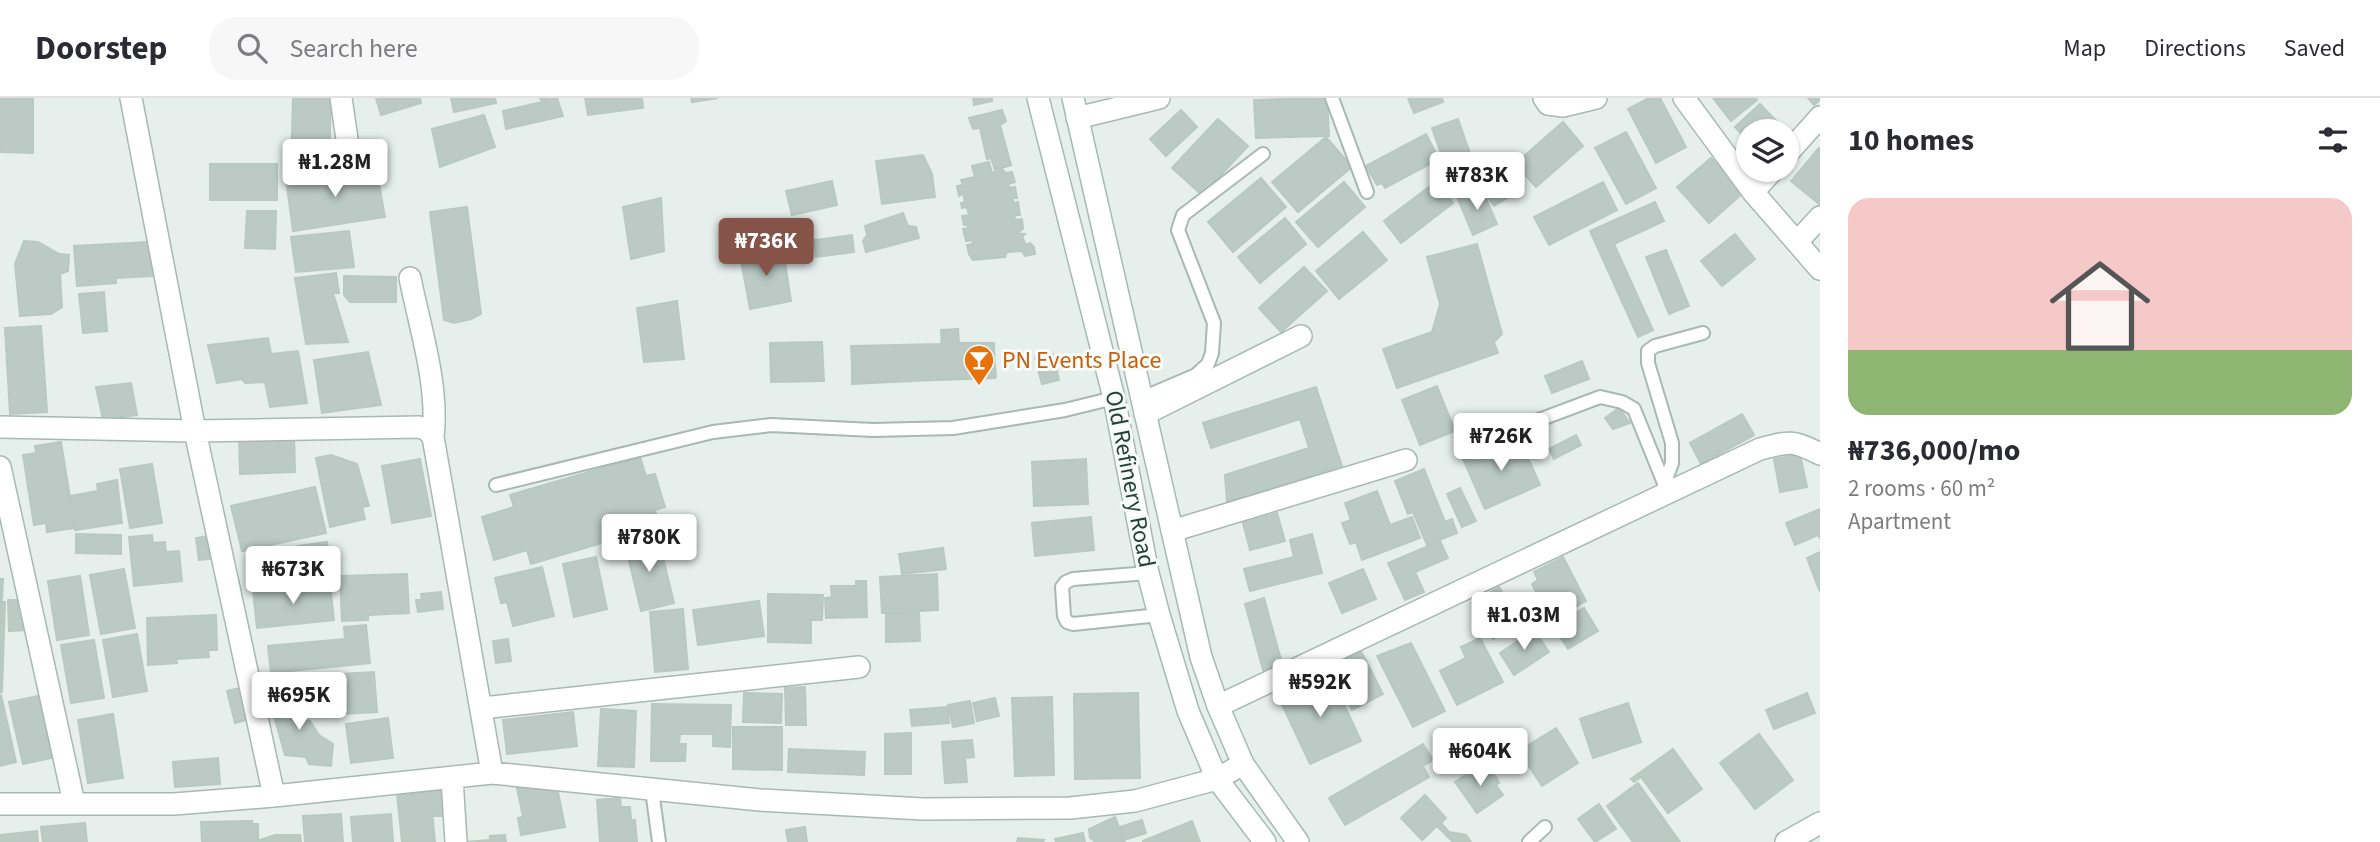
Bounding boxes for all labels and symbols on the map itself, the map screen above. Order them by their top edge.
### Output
pin: ₦1.28M [278,140,392,199]
pin: ₦783K [1428,152,1526,212]
pin: ₦736K [717,218,815,278]
bar icon: PN Events Place [962,343,996,387]
place label: PN Events Place [1002,343,1161,378]
street label: Old Refinery Road [1096,387,1164,571]
pin: ₦726K [1452,414,1550,473]
pin: ₦780K [600,514,698,574]
pin: ₦673K [244,546,342,606]
pin: ₦1.03M [1467,592,1581,652]
pin: ₦592K [1271,660,1369,719]
pin: ₦695K [250,672,348,732]
pin: ₦604K [1431,728,1529,788]

